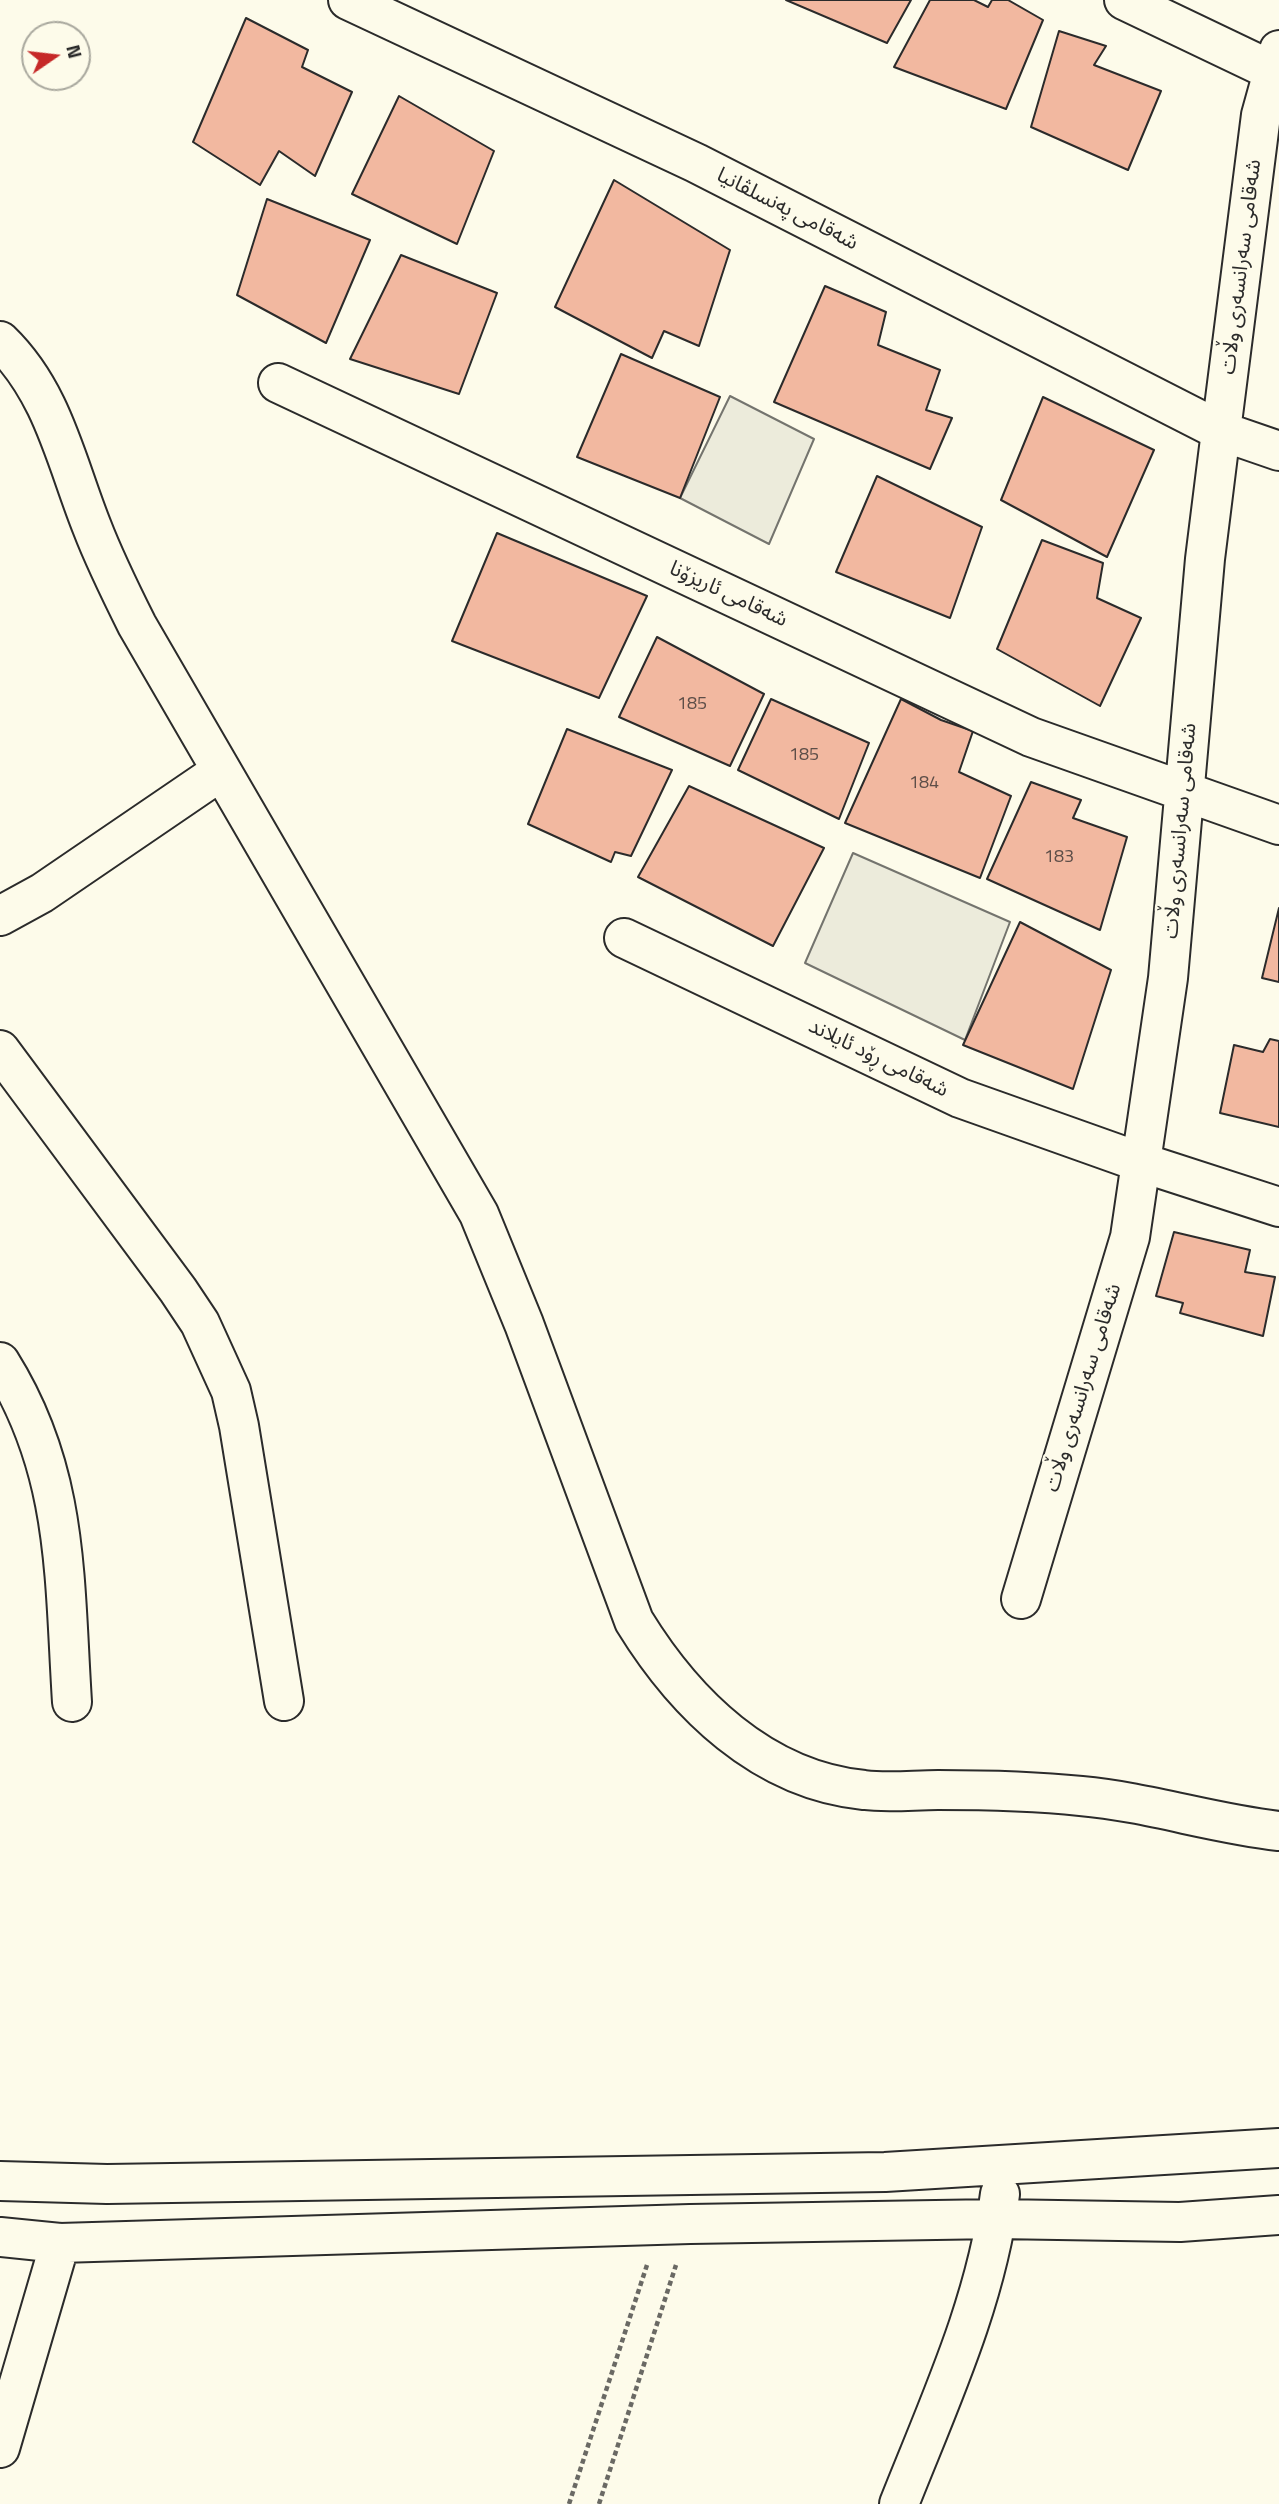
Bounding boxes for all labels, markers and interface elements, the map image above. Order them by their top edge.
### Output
north arrow [21,21,91,91]
text: N [59,41,91,61]
street label: شەقامی سەرانسەری وڵات [1216,158,1268,376]
street label: شەقامی پەنسلڤانیا [712,163,862,257]
street label: شەقامی ئاریزۆنا [665,557,791,633]
house number: 185 [677,694,707,716]
street label: شەقامی سەرانسەری وڵات [1159,722,1203,940]
house number: 185 [789,745,819,767]
house number: 184 [909,773,939,795]
house number: 183 [1044,847,1074,869]
street label: شەقامی ڕۆد ئایلاند [804,1014,952,1104]
street label: شەقامی سەرانسەری وڵات [1040,1281,1128,1495]

